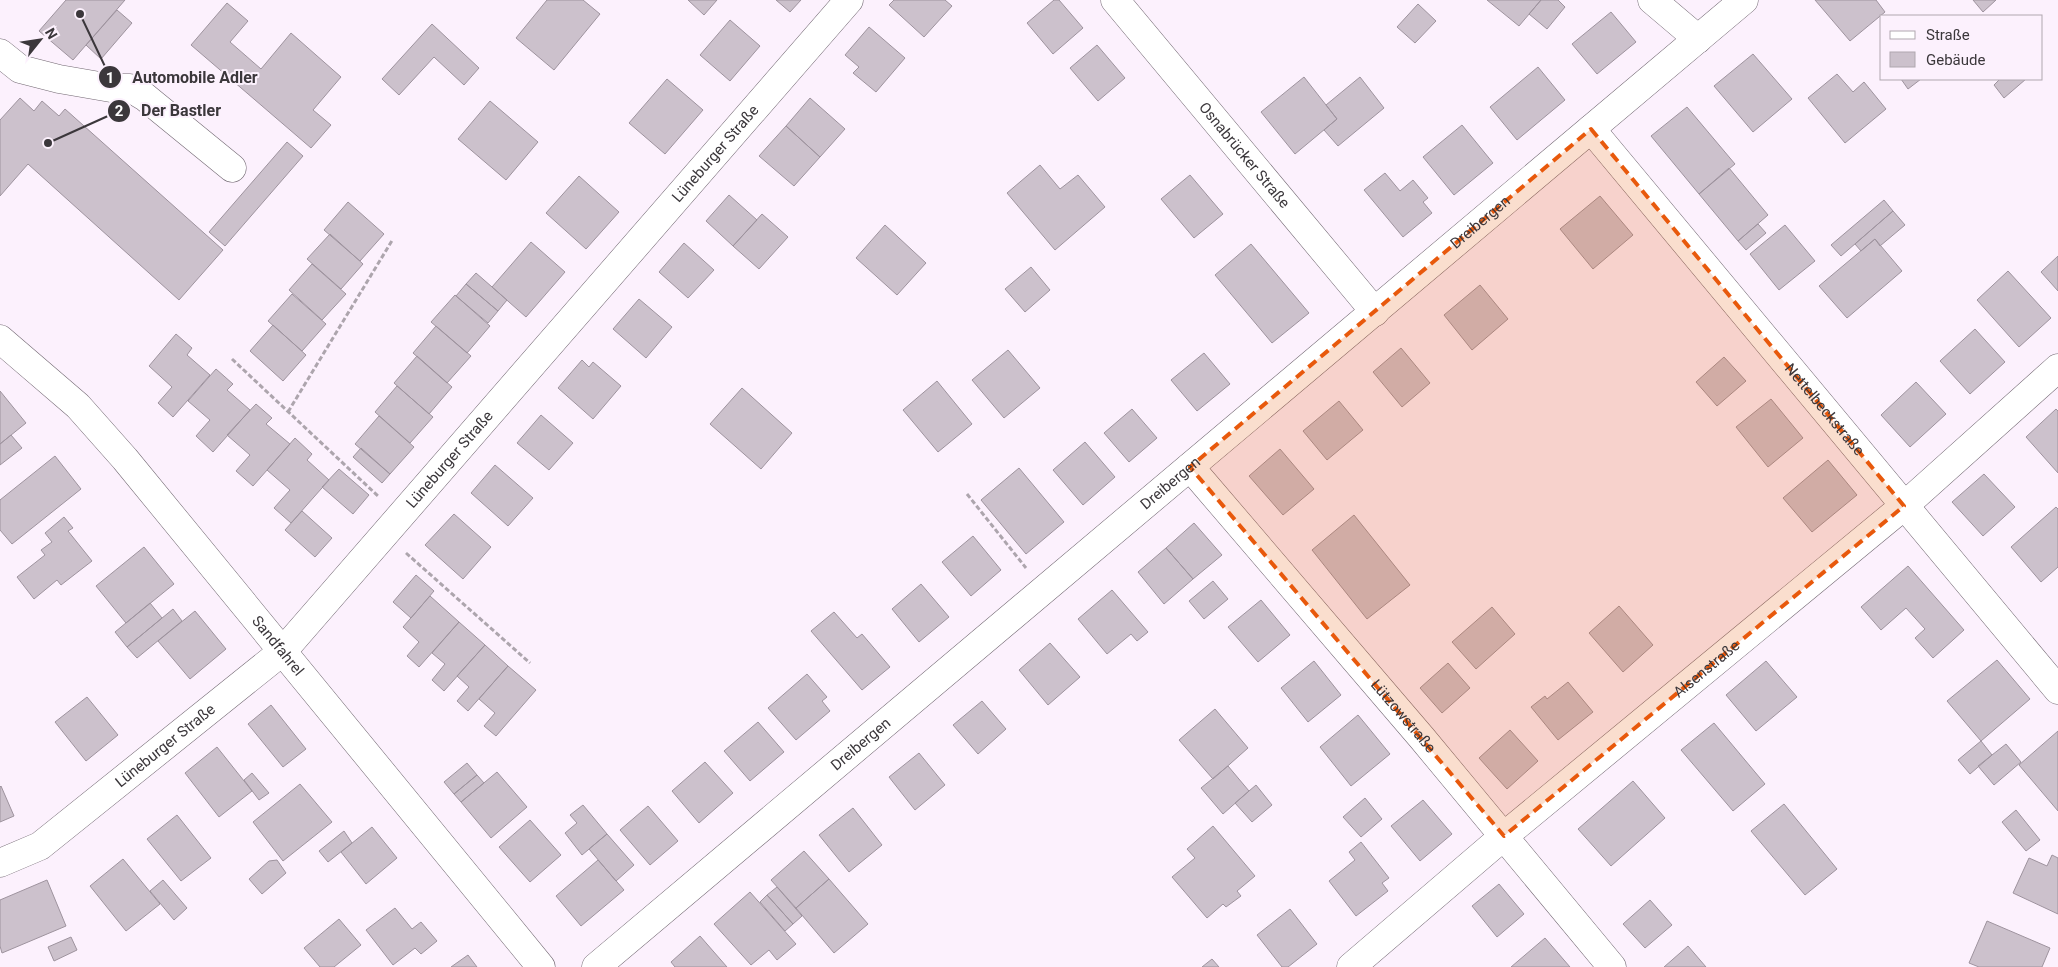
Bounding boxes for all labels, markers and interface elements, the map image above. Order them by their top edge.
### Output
north arrow [15,15,65,65]
legend [1880,15,2043,80]
text: N [42,25,61,42]
text: Straße [1926,26,1970,44]
text: Gebäude [1926,51,1985,69]
callout: Automobile Adler [97,62,268,93]
text: Automobile Adler [132,68,258,87]
text: 1 [106,69,114,87]
callout: Der Bastler [106,95,231,126]
street label: Osnabrücker Straße [1195,99,1294,212]
text: Der Bastler [141,101,221,120]
street label: Lüneburger Straße [668,101,762,206]
text: 2 [115,102,124,120]
street label: Dreibergen [1447,192,1514,252]
street label: Nettelbeckstraße [1781,360,1868,459]
street label: Lüneburger Straße [403,407,497,512]
street label: Dreibergen [1137,453,1204,513]
street label: Sandfahrel [248,612,308,679]
street label: Alsenstraße [1670,636,1743,701]
street label: Lützowstraße [1367,676,1440,757]
street label: Lüneburger Straße [112,700,219,791]
street label: Dreibergen [827,714,894,774]

